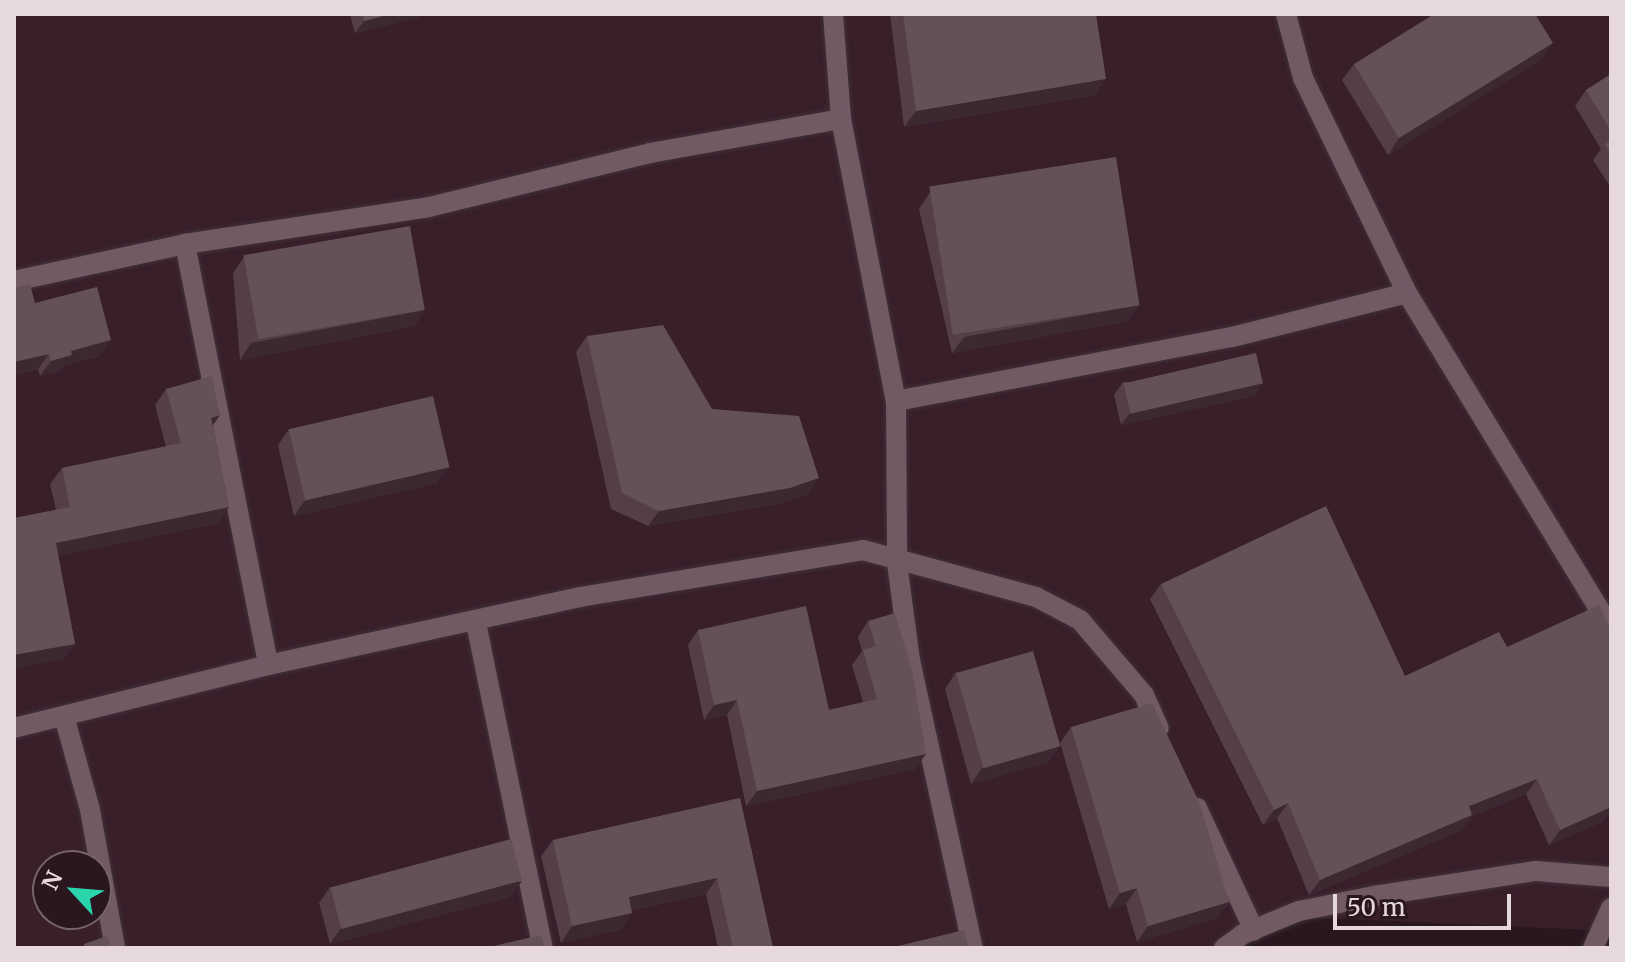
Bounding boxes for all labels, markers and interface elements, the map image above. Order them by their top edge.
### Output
north arrow [32,850,112,930]
text: N [36,866,69,894]
scale bar [1337,878,1515,928]
text: 50 m [1347,892,1406,923]

